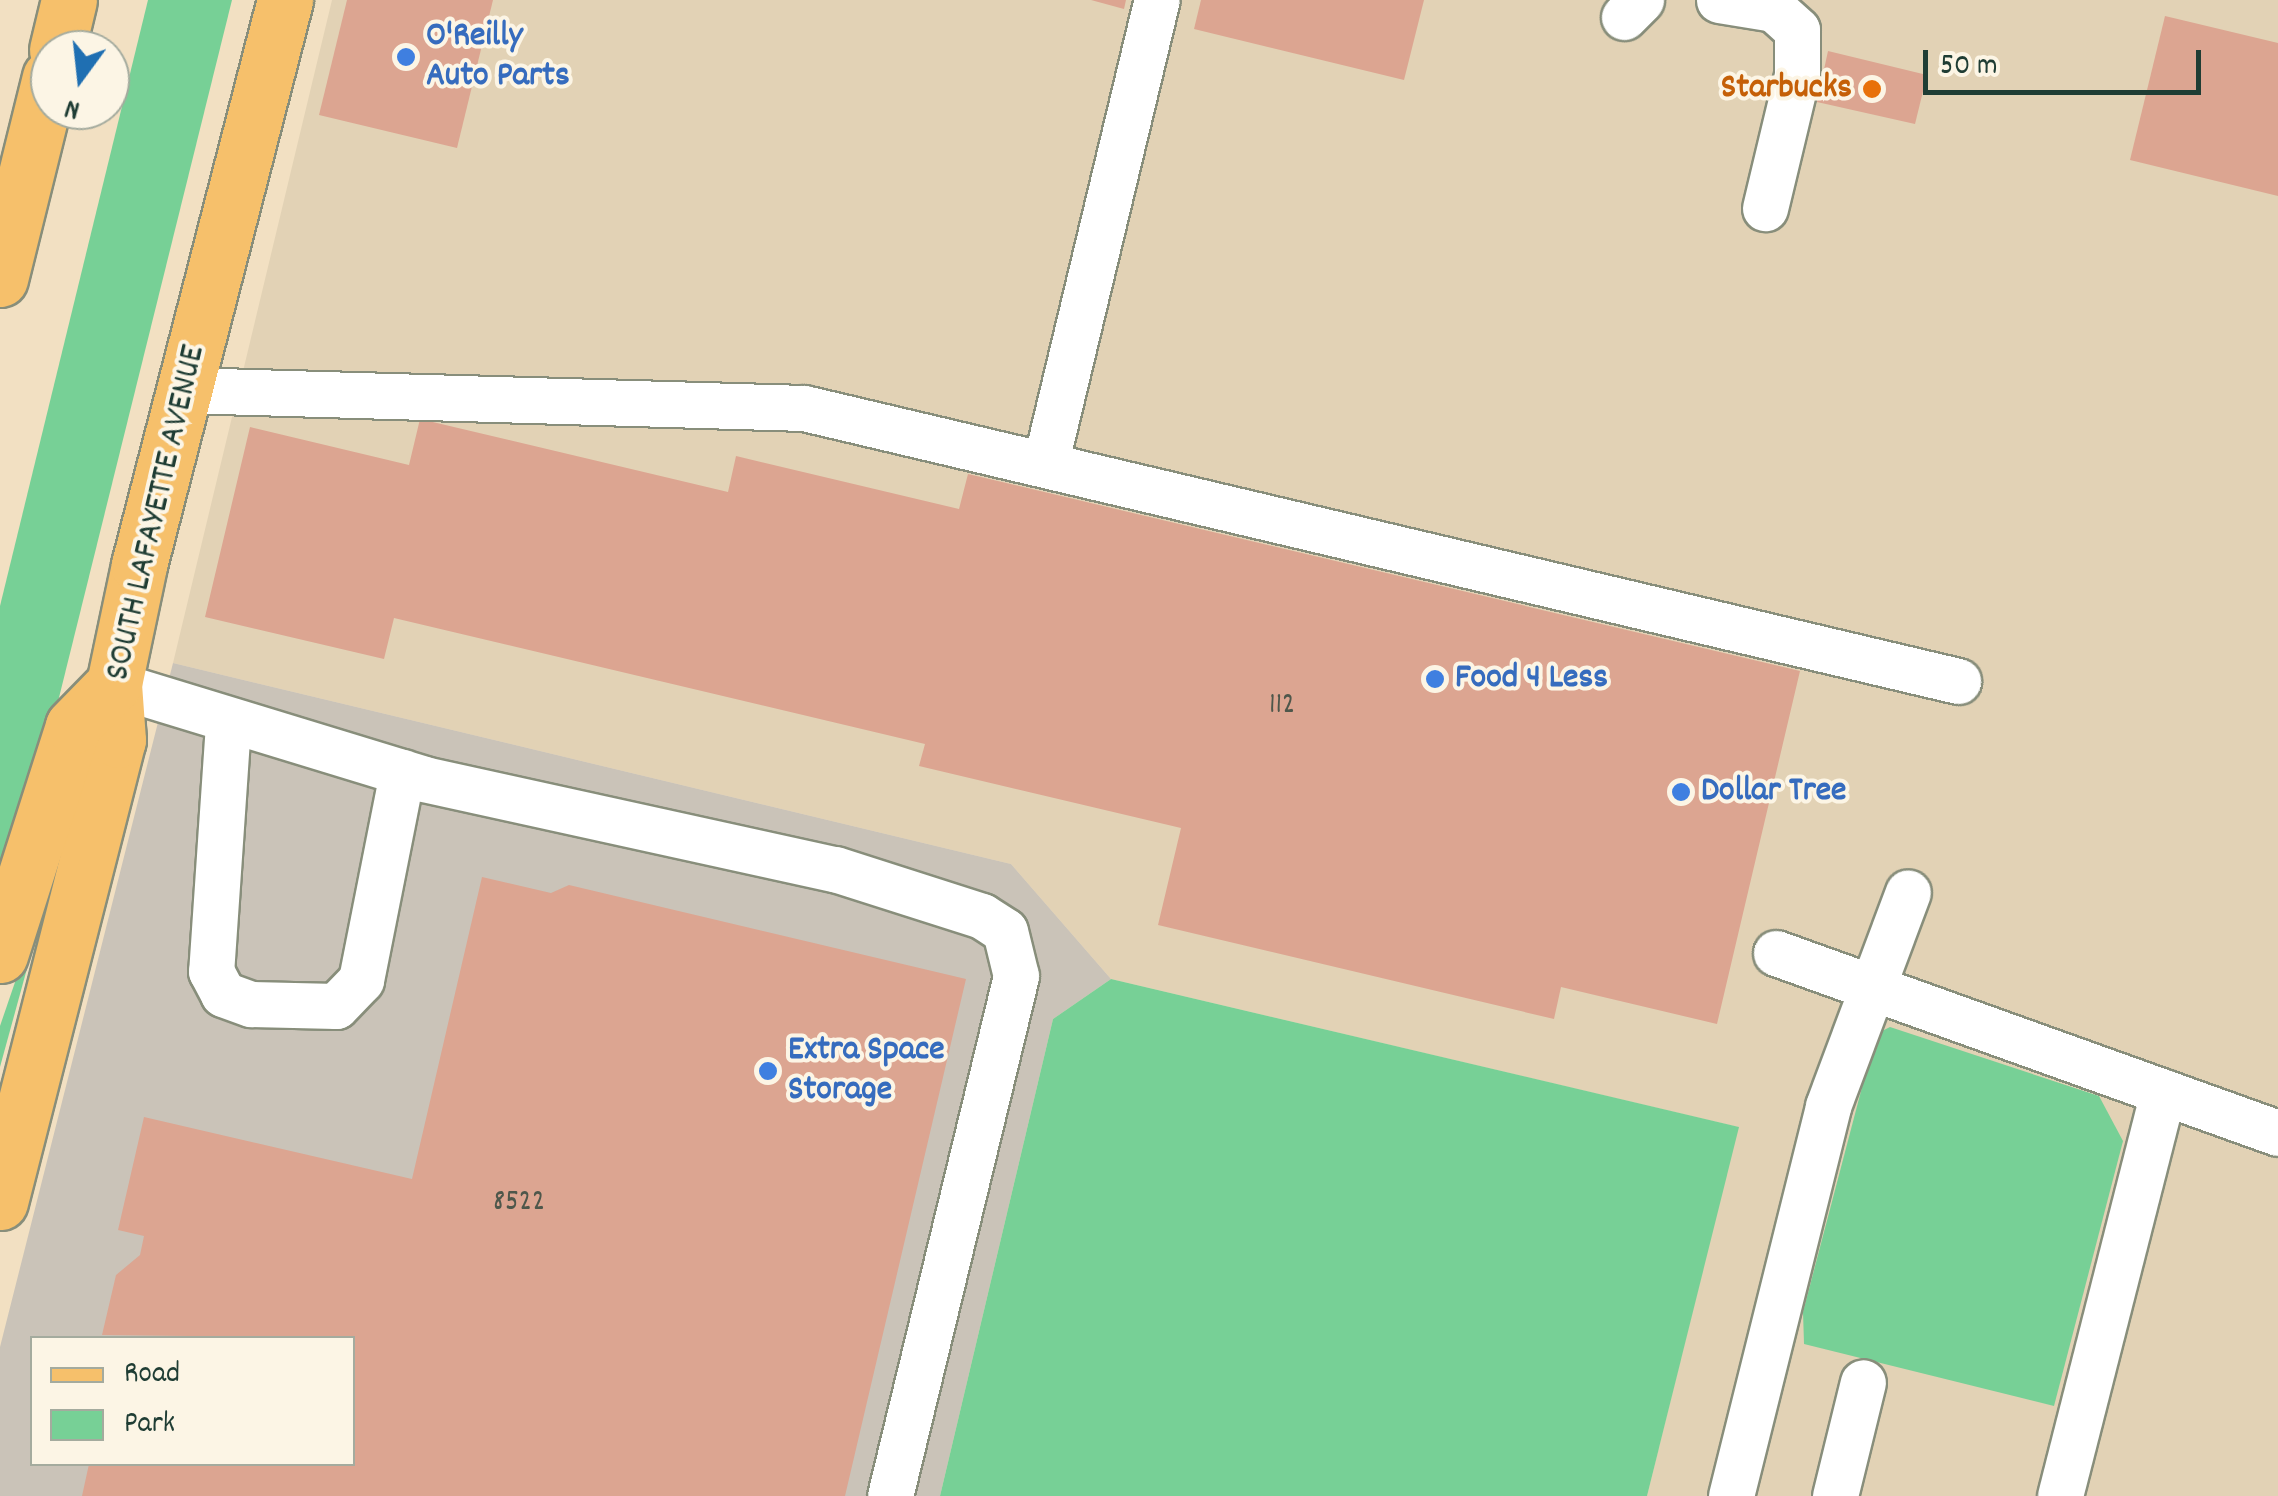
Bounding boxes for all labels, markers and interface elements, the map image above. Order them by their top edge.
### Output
place label: O'Reilly Auto Parts [426,16,570,98]
north arrow [30,30,130,130]
scale bar [1928,30,2206,92]
marker: O'Reilly Auto Parts [395,46,417,68]
text: 50 m [1940,46,1998,89]
place label: Starbucks [1721,68,1852,110]
marker: Starbucks [1861,78,1883,100]
text: N [61,86,85,128]
street label: SOUTH LAFAYETTE AVENUE [98,341,216,685]
place label: Food 4 Less [1455,658,1608,700]
marker: Food 4 Less [1424,668,1446,690]
house number: 112 [1269,689,1295,725]
place label: Dollar Tree [1701,771,1846,813]
marker: Dollar Tree [1670,781,1692,803]
place label: Extra Space Storage [788,1030,945,1112]
marker: Extra Space Storage [757,1060,779,1082]
house number: 8522 [493,1186,545,1222]
legend [30,1336,355,1466]
text: Road [124,1354,180,1397]
text: Park [124,1404,175,1447]

